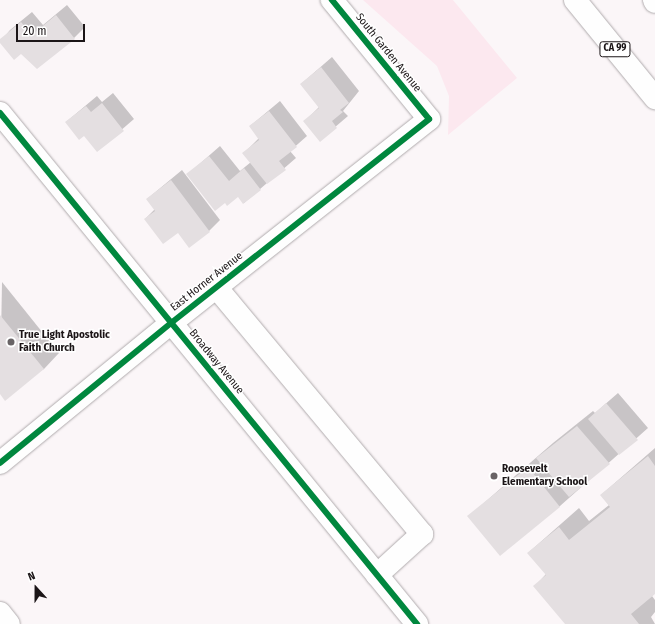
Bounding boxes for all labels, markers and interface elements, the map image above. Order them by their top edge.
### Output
street label: South Garden Avenue [352,11,424,95]
scale bar [18,16,87,42]
text: 20 m [23,24,47,38]
road number: CA 99 [599,41,631,57]
street label: East Horner Avenue [168,250,246,314]
street label: Broadway Avenue [186,327,246,397]
place label: True Light Apostolic Faith Church [19,329,110,355]
marker: True Light Apostolic Faith Church [6,337,16,347]
place label: Roosevelt Elementary School [502,463,587,489]
marker: Roosevelt Elementary School [489,471,499,481]
north arrow [16,568,56,608]
text: N [26,569,37,584]

